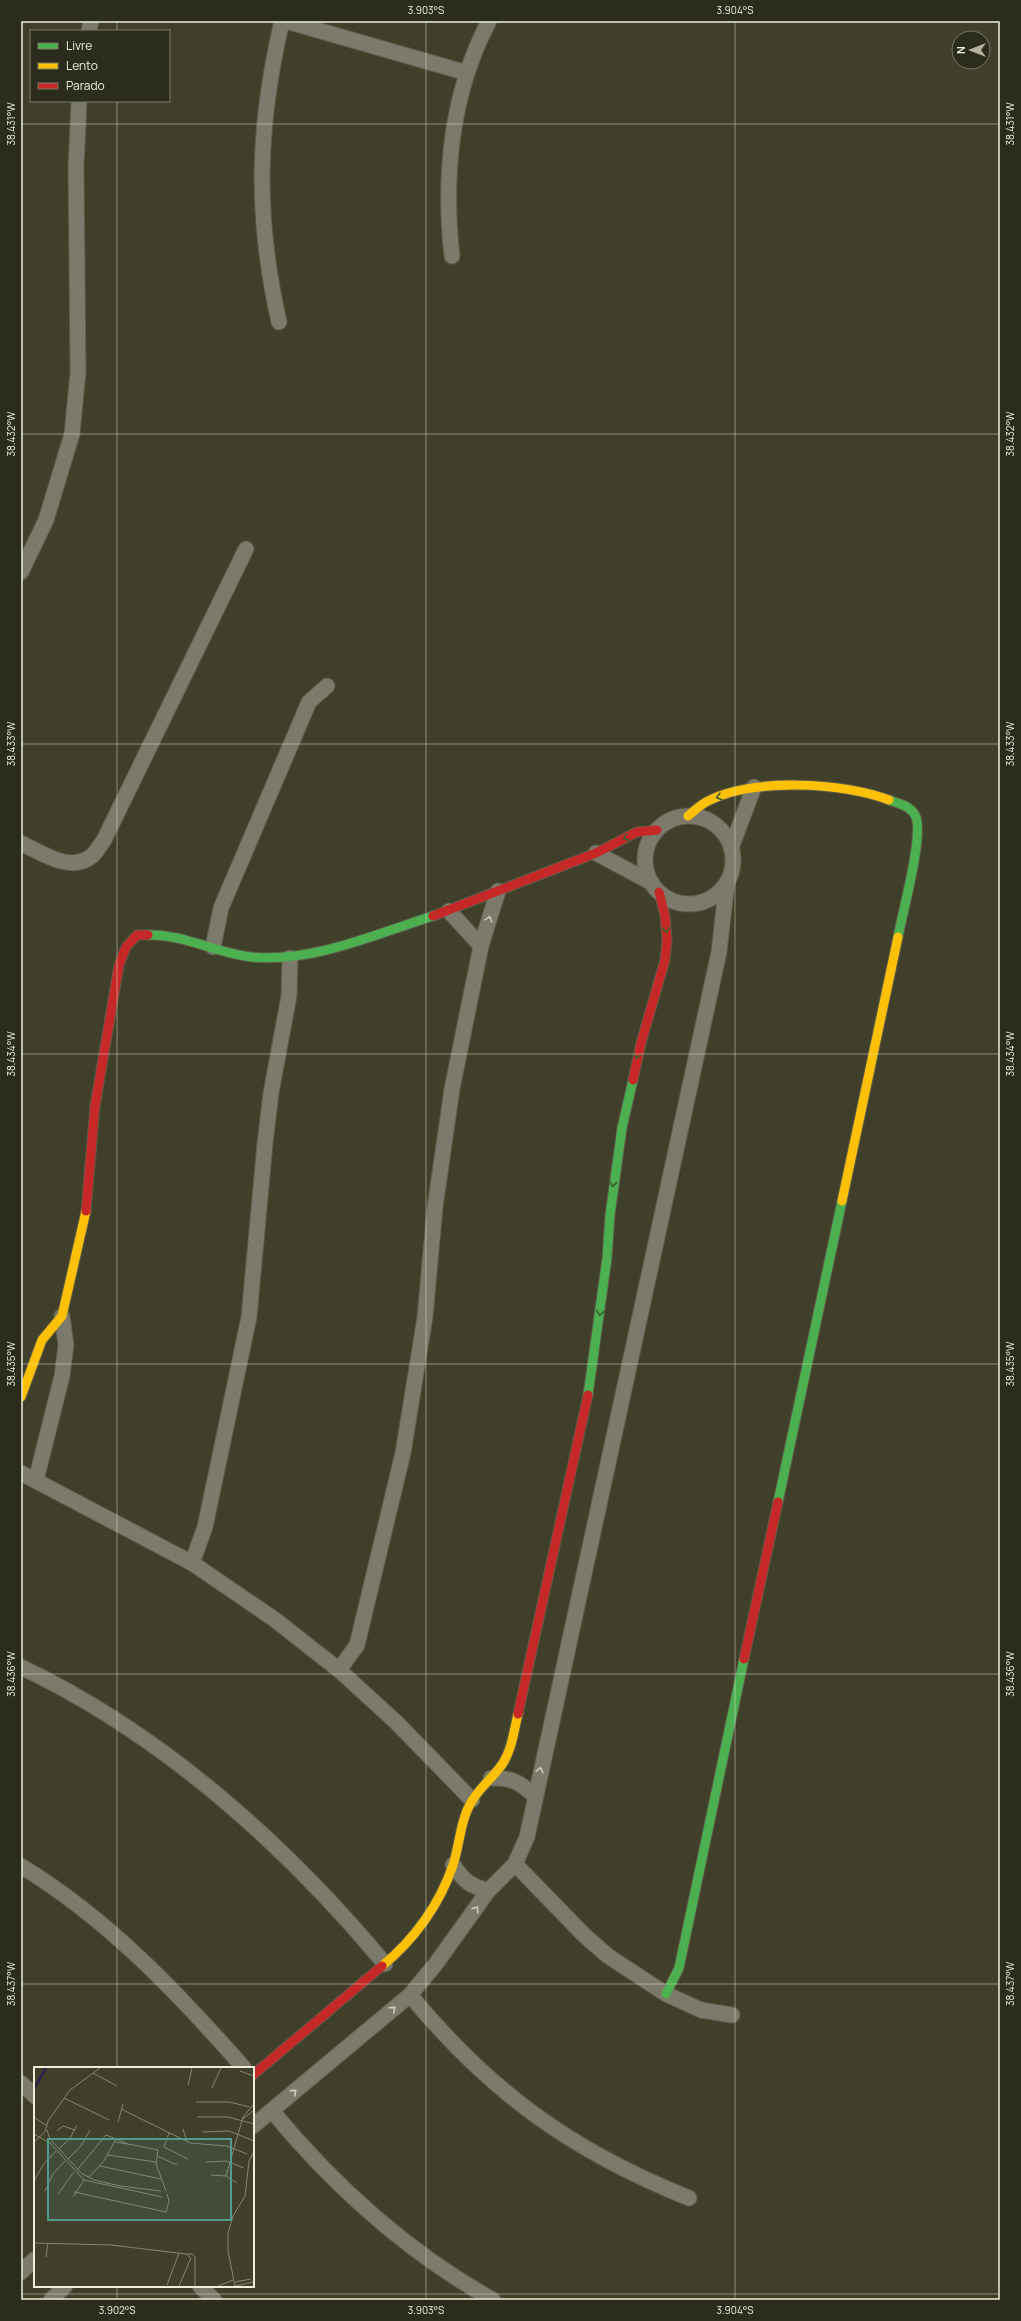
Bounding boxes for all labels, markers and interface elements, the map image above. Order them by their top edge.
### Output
text: 3.903°S [408,3,444,17]
text: 3.904°S [717,3,753,17]
legend [30,30,170,102]
north arrow [951,30,991,70]
text: Livre [66,37,92,54]
text: N [953,46,968,54]
text: Lento [66,57,98,74]
text: Parado [66,77,105,94]
text: 38.431°W [4,102,18,146]
text: 38.431°W [1003,102,1017,146]
text: 38.432°W [4,411,18,456]
text: 38.432°W [1003,411,1017,456]
text: 38.433°W [4,721,18,766]
text: 38.433°W [1003,721,1017,766]
one-way arrow [716,792,723,801]
one-way arrow [623,833,630,841]
one-way arrow [484,915,493,922]
one-way arrow [662,927,671,933]
text: 38.434°W [4,1031,18,1077]
text: 38.434°W [1003,1031,1017,1077]
one-way arrow [634,1053,642,1059]
one-way arrow [609,1181,618,1187]
one-way arrow [596,1310,605,1316]
text: 38.435°W [4,1341,18,1386]
text: 38.435°W [1003,1341,1017,1386]
text: 38.436°W [4,1651,18,1697]
text: 38.436°W [1003,1651,1017,1697]
one-way arrow [536,1767,544,1773]
one-way arrow [471,1906,479,1913]
text: 38.437°W [4,1961,18,2006]
text: 38.437°W [1003,1961,1017,2006]
one-way arrow [389,2006,396,2013]
inset map [34,2067,254,2287]
one-way arrow [289,2090,296,2097]
text: 3.902°S [99,2303,135,2317]
text: 3.903°S [408,2303,444,2317]
text: 3.904°S [717,2303,753,2317]

